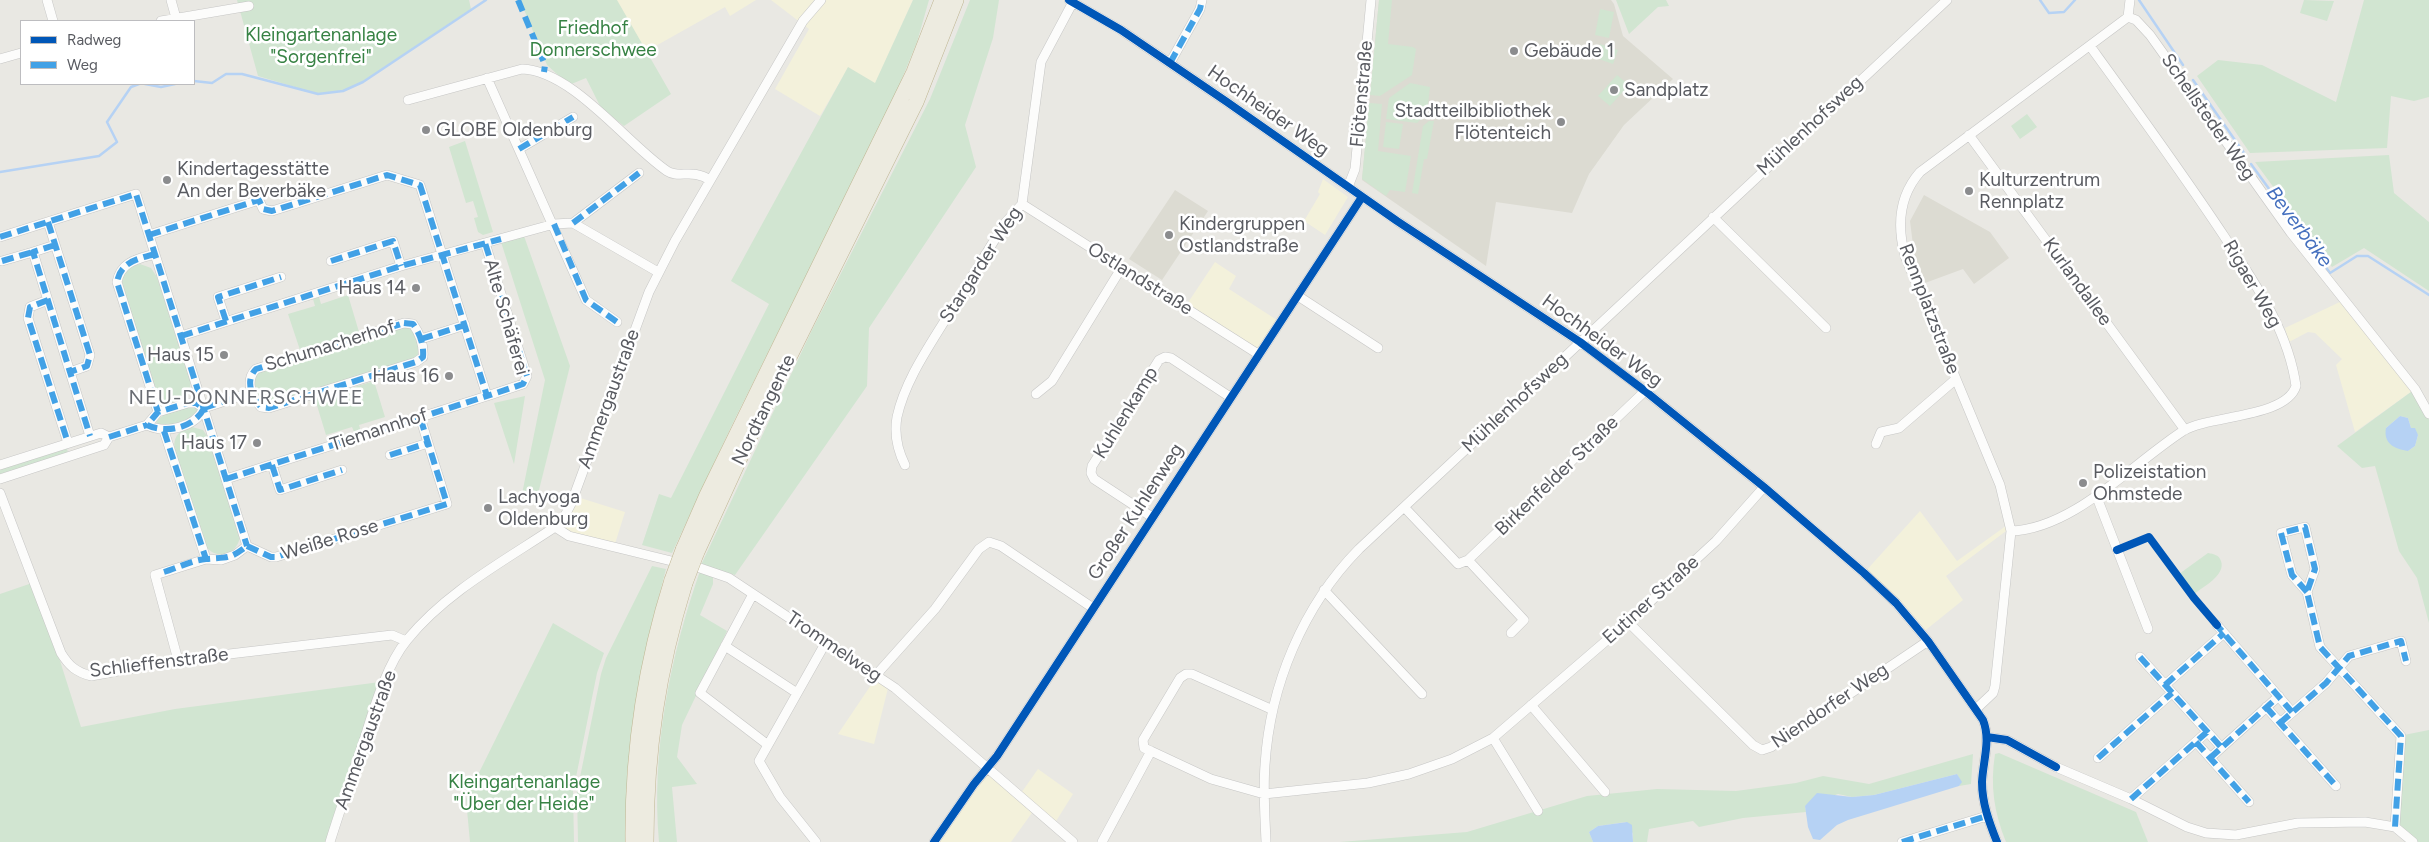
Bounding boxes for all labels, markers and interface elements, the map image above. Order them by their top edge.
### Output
park label: Friedhof Donnerschwee [529,17,657,61]
legend [20,20,195,85]
park label: Kleingartenanlage "Sorgenfrei" [245,24,397,68]
text: Radweg [67,31,121,49]
street label: Flötenstraße [1346,40,1378,148]
place label: Gebäude 1 [1524,40,1614,62]
marker: Gebäude 1 [1508,45,1520,57]
street label: Schellsteder Weg [2156,49,2260,185]
text: Weg [67,56,98,74]
street label: Hochheider Weg [1203,61,1333,161]
street label: Mühlenhofsweg [1752,71,1868,181]
place label: Sandplatz [1624,79,1709,101]
marker: Sandplatz [1608,84,1620,96]
place label: Stadtteilbibliothek Flötenteich [1394,100,1551,144]
marker: Stadtteilbibliothek Flötenteich [1555,116,1567,128]
place label: GLOBE Oldenburg [436,119,593,141]
marker: GLOBE Oldenburg [420,124,432,136]
place label: Kindertagesstätte An der Beverbäke [177,158,329,202]
place label: Kulturzentrum Rennplatz [1979,169,2100,213]
marker: Kindertagesstätte An der Beverbäke [161,174,173,186]
water label: Beverbäke [2261,182,2337,272]
marker: Kulturzentrum Rennplatz [1963,185,1975,197]
street label: Stargarder Weg [935,203,1027,327]
place label: Kindergruppen Ostlandstraße [1179,213,1305,257]
marker: Kindergruppen Ostlandstraße [1163,229,1175,241]
street label: Kurlandallee [2038,234,2116,330]
street label: Rigaer Weg [2218,236,2286,332]
street label: Ostlandstraße [1083,238,1197,320]
street label: Rennplatzstraße [1894,240,1964,378]
street label: Alte Schäferei [479,256,533,378]
place label: Haus 14 [338,277,406,299]
marker: Haus 14 [410,282,422,294]
street label: Hochheider Weg [1537,290,1667,392]
street label: Schumacherhof [262,315,398,377]
street label: Ammergaustraße [573,326,645,472]
place label: Haus 15 [147,344,214,366]
street label: Mühlenhofsweg [1457,348,1573,458]
marker: Haus 15 [218,349,230,361]
street label: Nordtangente [727,351,801,469]
street label: Kuhlenkamp [1089,363,1163,463]
place label: Haus 16 [372,365,439,387]
marker: Haus 16 [443,370,455,382]
district label: NEU-DONNERSCHWEE [127,386,365,410]
street label: Tiemannhof [327,404,431,456]
street label: Birkenfelder Straße [1491,411,1623,541]
place label: Haus 17 [181,432,247,454]
marker: Haus 17 [251,437,263,449]
street label: Großer Kuhlenweg [1083,440,1189,584]
place label: Polizeistation Ohmstede [2093,461,2206,505]
marker: Polizeistation Ohmstede [2077,477,2089,489]
place label: Lachyoga Oldenburg [498,486,588,530]
marker: Lachyoga Oldenburg [482,502,494,514]
street label: Weiße Rose [279,514,381,566]
street label: Eutiner Straße [1598,551,1704,649]
street label: Trommelweg [782,607,886,687]
street label: Schlieffenstraße [88,643,230,683]
street label: Niendorfer Weg [1767,658,1893,754]
street label: Ammergaustraße [330,667,402,813]
park label: Kleingartenanlage "Über der Heide" [448,771,600,815]

